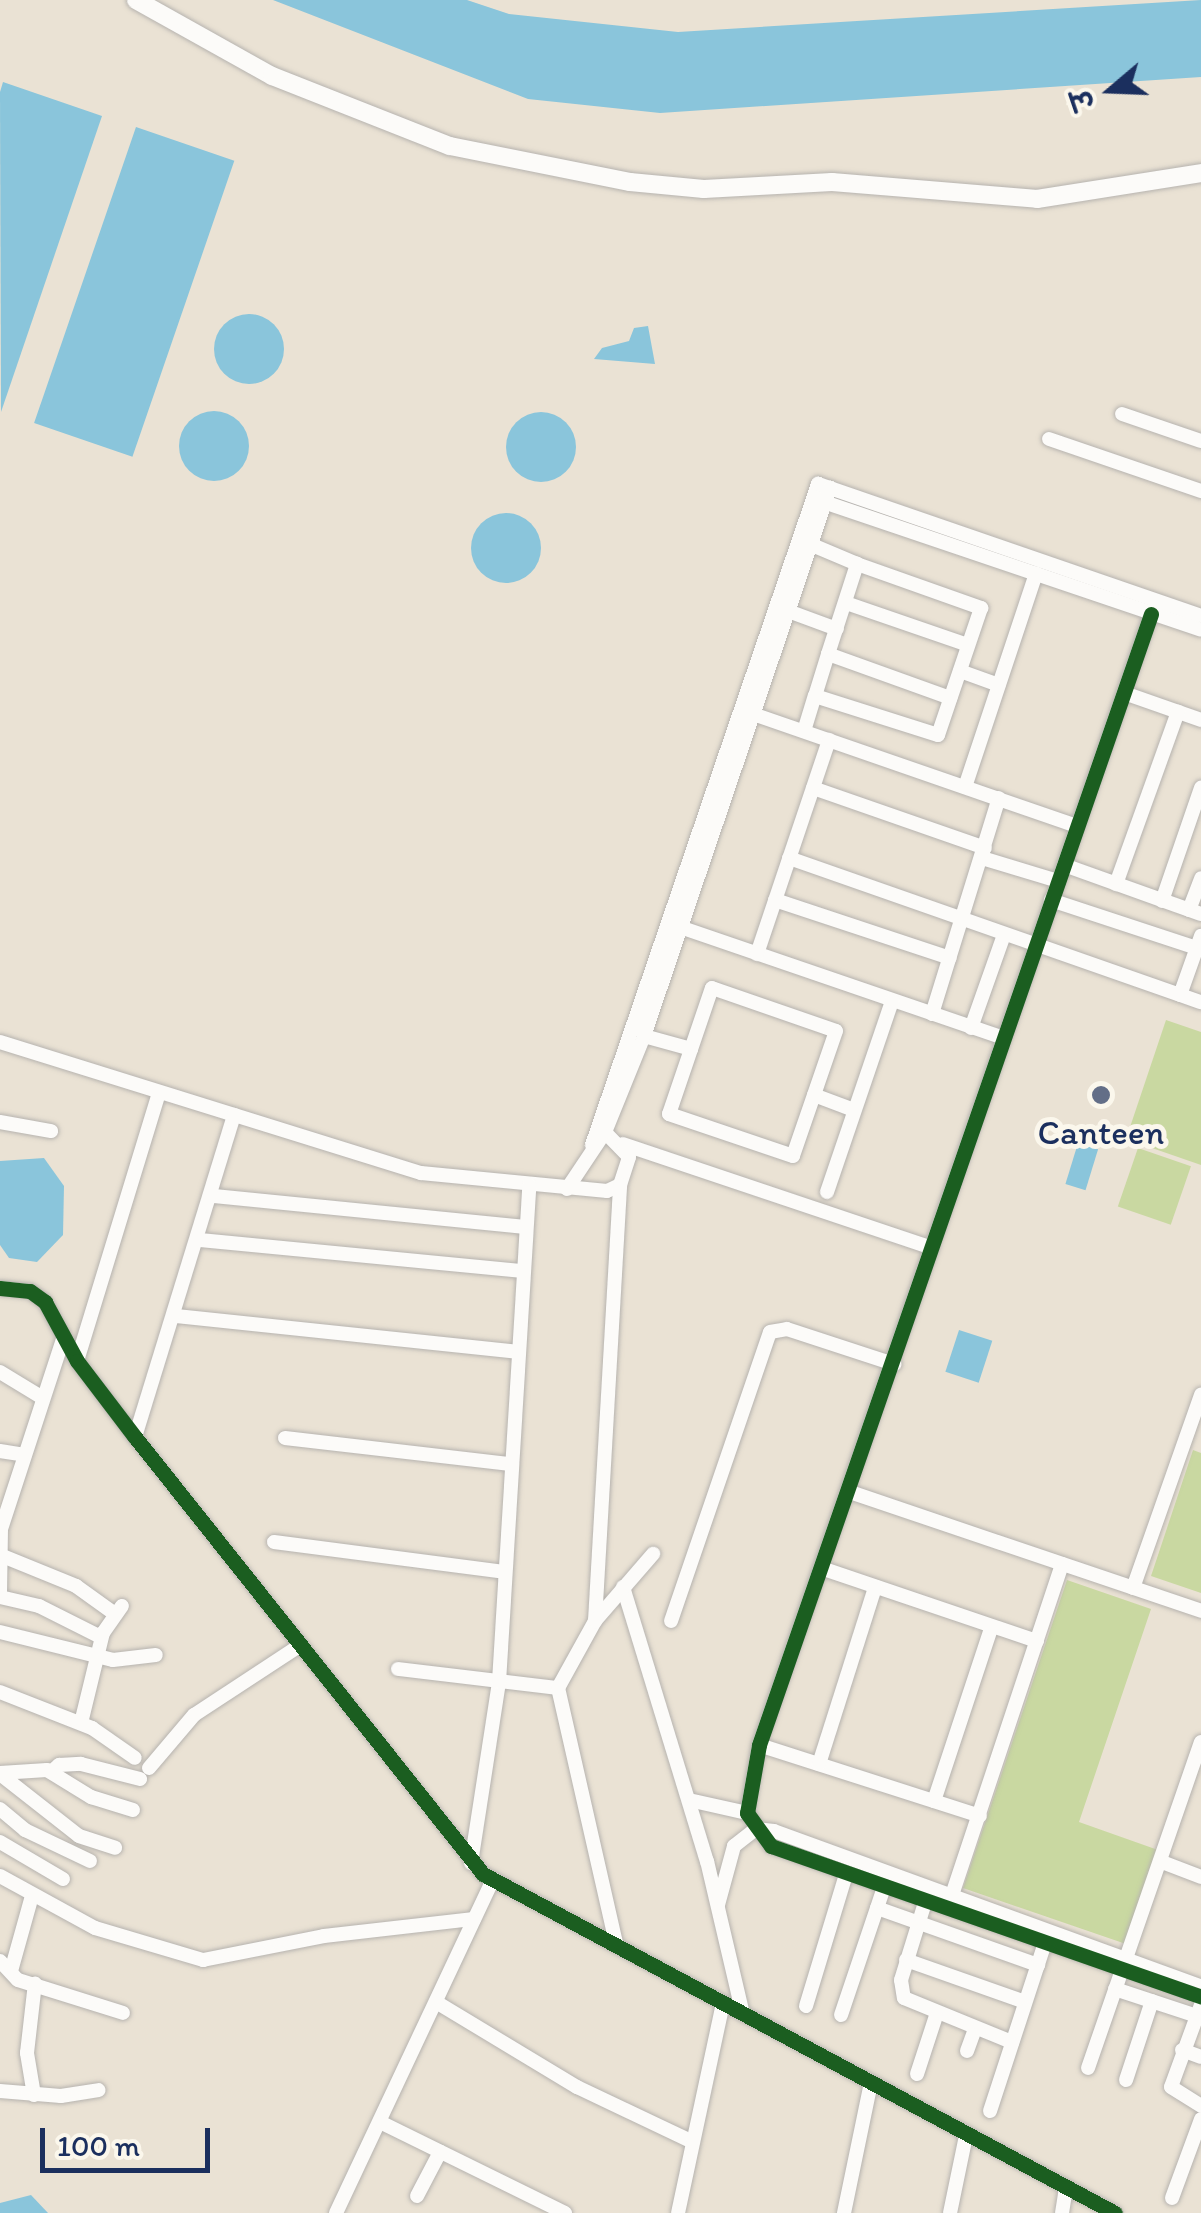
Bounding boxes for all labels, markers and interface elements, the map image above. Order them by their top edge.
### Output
north arrow [1061,40,1161,140]
text: उ [1064,85,1102,114]
marker: Canteen [1090,1084,1112,1106]
place label: Canteen [1038,1111,1164,1153]
scale bar [45,2108,215,2170]
text: 100 m [57,2127,140,2164]

